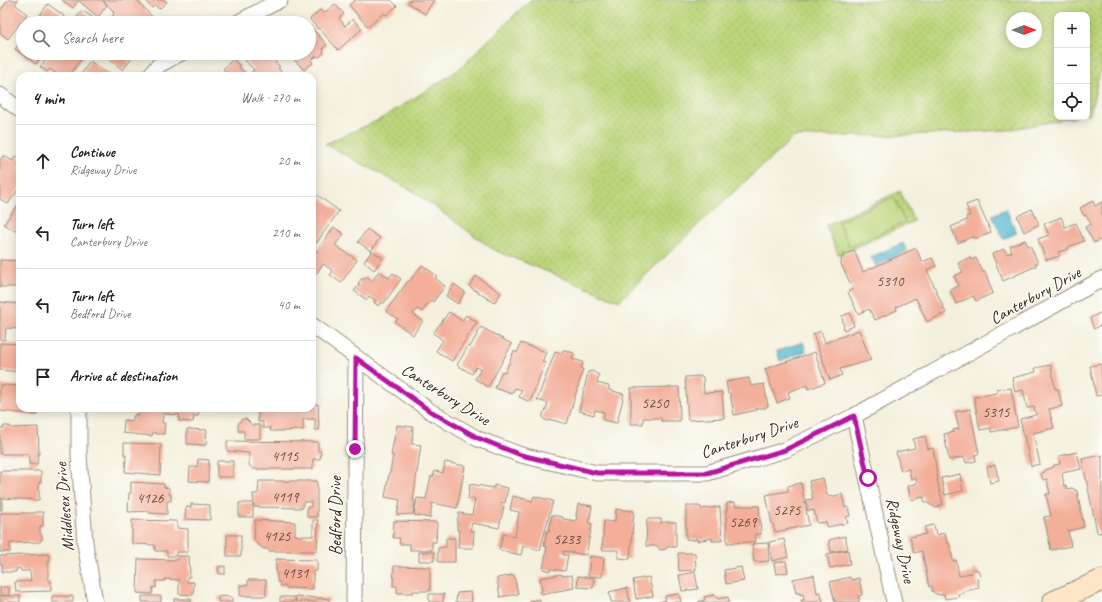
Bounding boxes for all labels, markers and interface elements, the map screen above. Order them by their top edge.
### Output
north arrow [1006,12,1042,48]
map controls [1054,12,1090,120]
button: + [1054,12,1090,48]
search box [16,16,316,60]
icon: search [30,27,52,49]
text: Search here [62,29,123,48]
button: − [1054,48,1090,84]
button: locate [1054,84,1090,120]
text: 4 min [32,88,65,109]
text: Walk · 270 m [241,90,300,106]
text: Continue [70,143,115,162]
icon: ahead [32,150,54,172]
text: 20 m [278,153,300,169]
text: Ridgeway Drive [70,162,136,178]
text: Turn left [70,215,113,234]
icon: left [32,222,54,244]
text: 210 m [272,225,300,241]
text: Canterbury Drive [70,234,147,250]
street label: Canterbury Drive [986,261,1086,329]
house number: 5310 [876,272,905,291]
text: Turn left [70,287,113,306]
icon: left [32,294,54,316]
text: 40 m [278,297,300,313]
text: Bedford Drive [70,306,131,322]
street label: Canterbury Drive [398,359,495,431]
icon: arrive [32,366,54,388]
text: Arrive at destination [70,367,177,386]
house number: 5250 [641,394,670,413]
house number: 5315 [982,403,1011,422]
street label: Canterbury Drive [698,411,802,463]
route end [346,440,364,458]
house number: 4115 [271,447,300,466]
street label: Middlesex Drive [50,460,79,552]
route start [859,469,877,487]
street label: Bedford Drive [325,475,346,556]
house number: 4119 [271,488,300,507]
house number: 4126 [136,489,165,508]
street label: Ridgeway Drive [881,496,920,586]
house number: 5275 [773,501,802,520]
house number: 5269 [729,513,758,532]
house number: 4125 [263,527,292,546]
house number: 5233 [553,530,582,549]
house number: 4131 [281,564,310,583]

